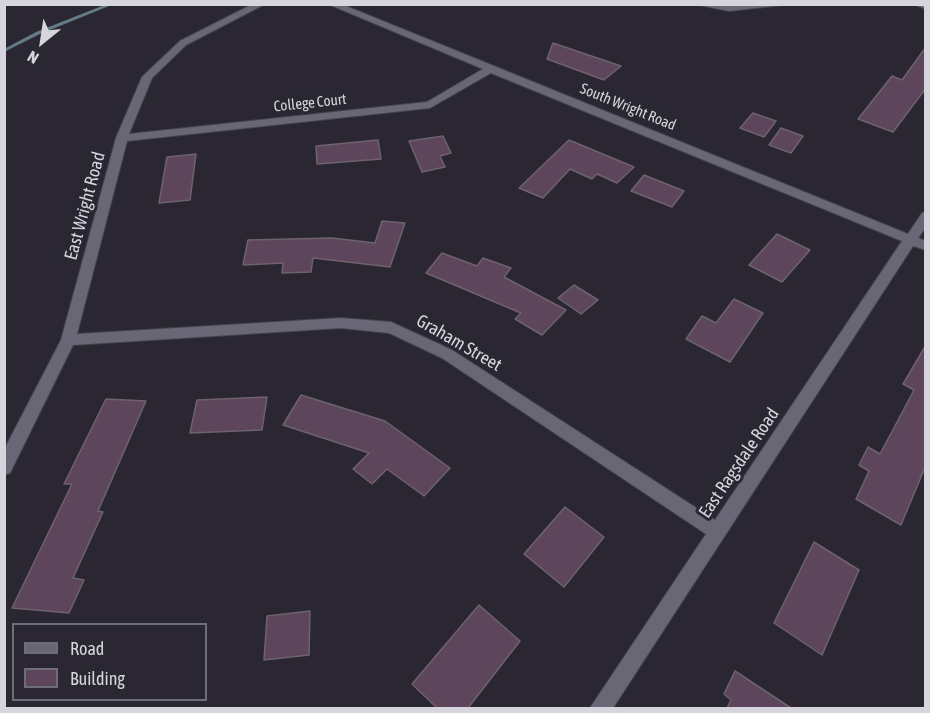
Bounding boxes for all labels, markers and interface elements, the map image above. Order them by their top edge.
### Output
north arrow [12,12,72,72]
text: N [24,47,42,68]
street label: South Wright Road [577,80,679,134]
street label: College Court [273,90,347,116]
street label: East Wright Road [60,150,110,262]
street label: Graham Street [413,310,505,376]
street label: East Ragsdale Road [694,404,784,522]
legend [12,623,207,701]
text: Road [70,638,104,659]
text: Building [70,668,125,689]

